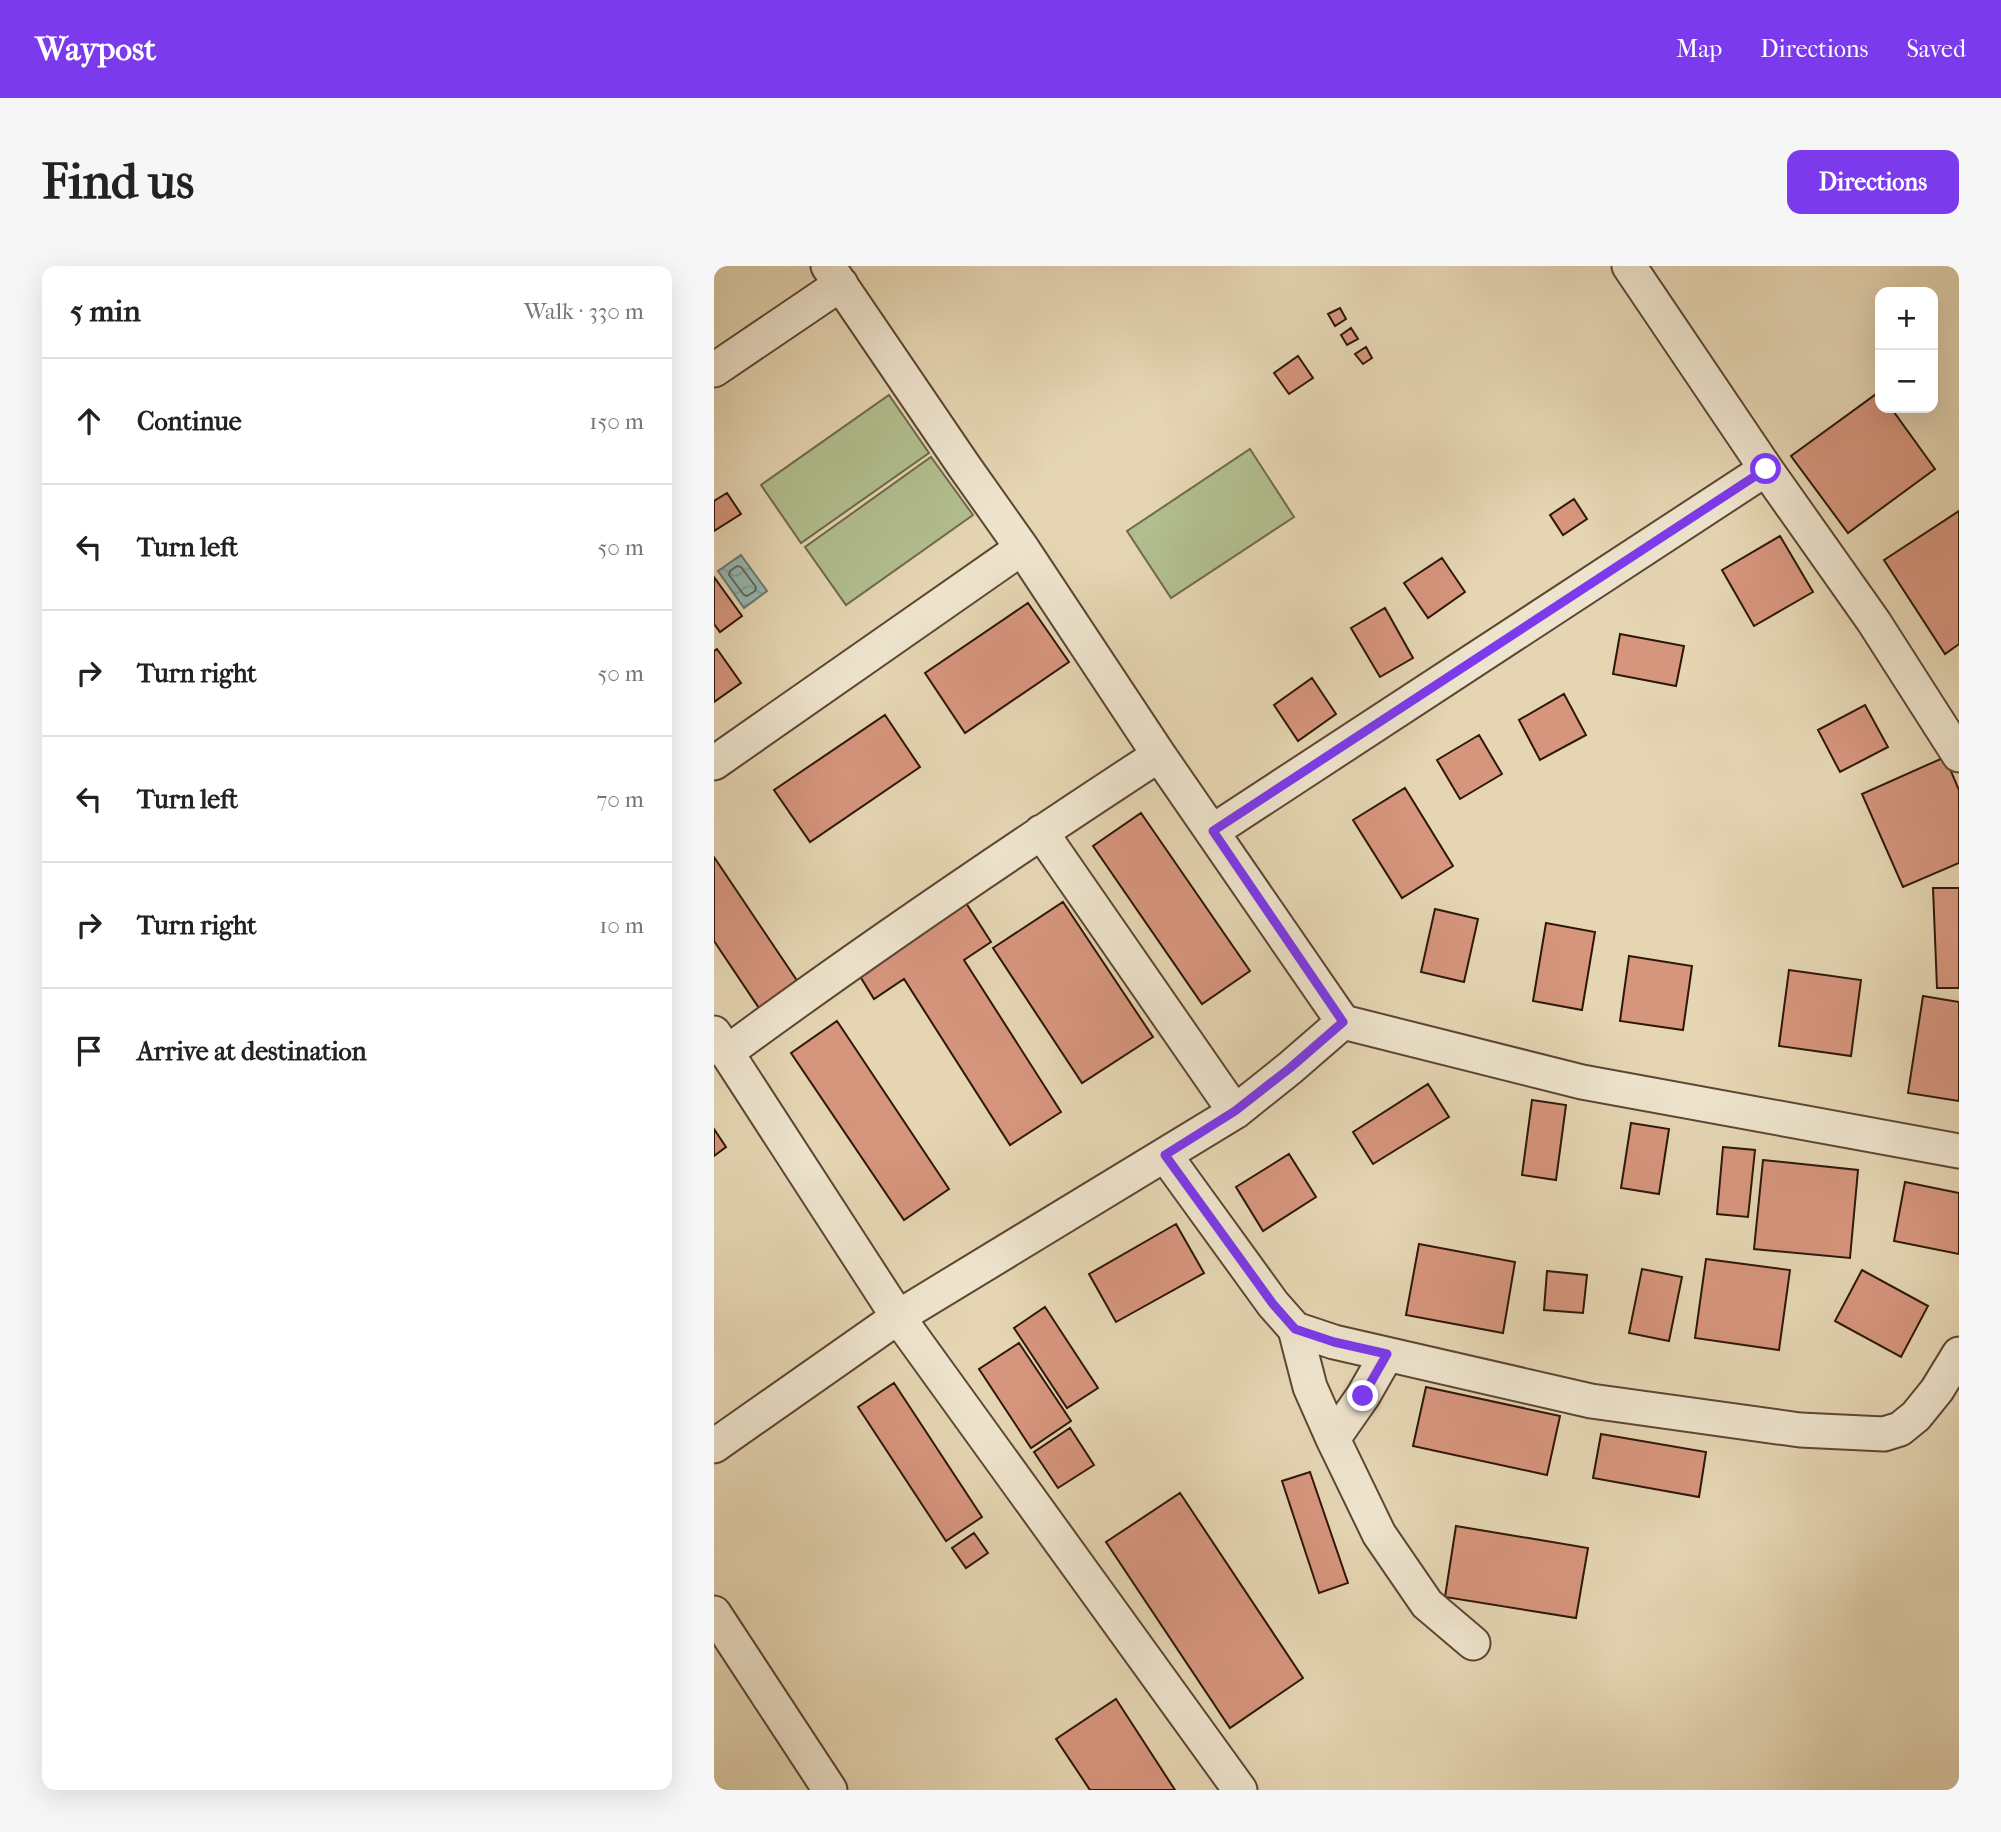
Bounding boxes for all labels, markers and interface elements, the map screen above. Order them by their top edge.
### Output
text: Waypost [35,30,156,69]
text: Map [1676,35,1722,63]
text: Directions [1760,35,1868,63]
text: Saved [1906,35,1966,63]
button: Directions [1787,150,1959,214]
text: Find us [42,153,194,211]
map controls [1875,287,1938,413]
button: + [1875,287,1938,350]
text: 5 min [70,294,141,329]
text: Walk · 330 m [524,298,644,325]
button: − [1875,350,1938,413]
icon: ahead [70,402,108,440]
text: Continue [137,406,242,437]
text: 150 m [589,408,644,435]
route start [1750,453,1781,484]
icon: left [70,528,108,566]
text: Turn left [137,532,238,563]
text: 50 m [597,534,644,561]
icon: right [70,654,108,692]
text: Turn right [137,658,257,689]
text: 50 m [597,660,644,687]
icon: left [70,780,108,818]
text: Turn left [137,784,238,815]
text: 70 m [596,786,644,813]
icon: right [70,906,108,944]
text: Turn right [137,910,257,941]
text: 10 m [599,912,644,939]
icon: arrive [70,1032,108,1070]
text: Arrive at destination [137,1036,367,1067]
route end [1347,1380,1378,1411]

